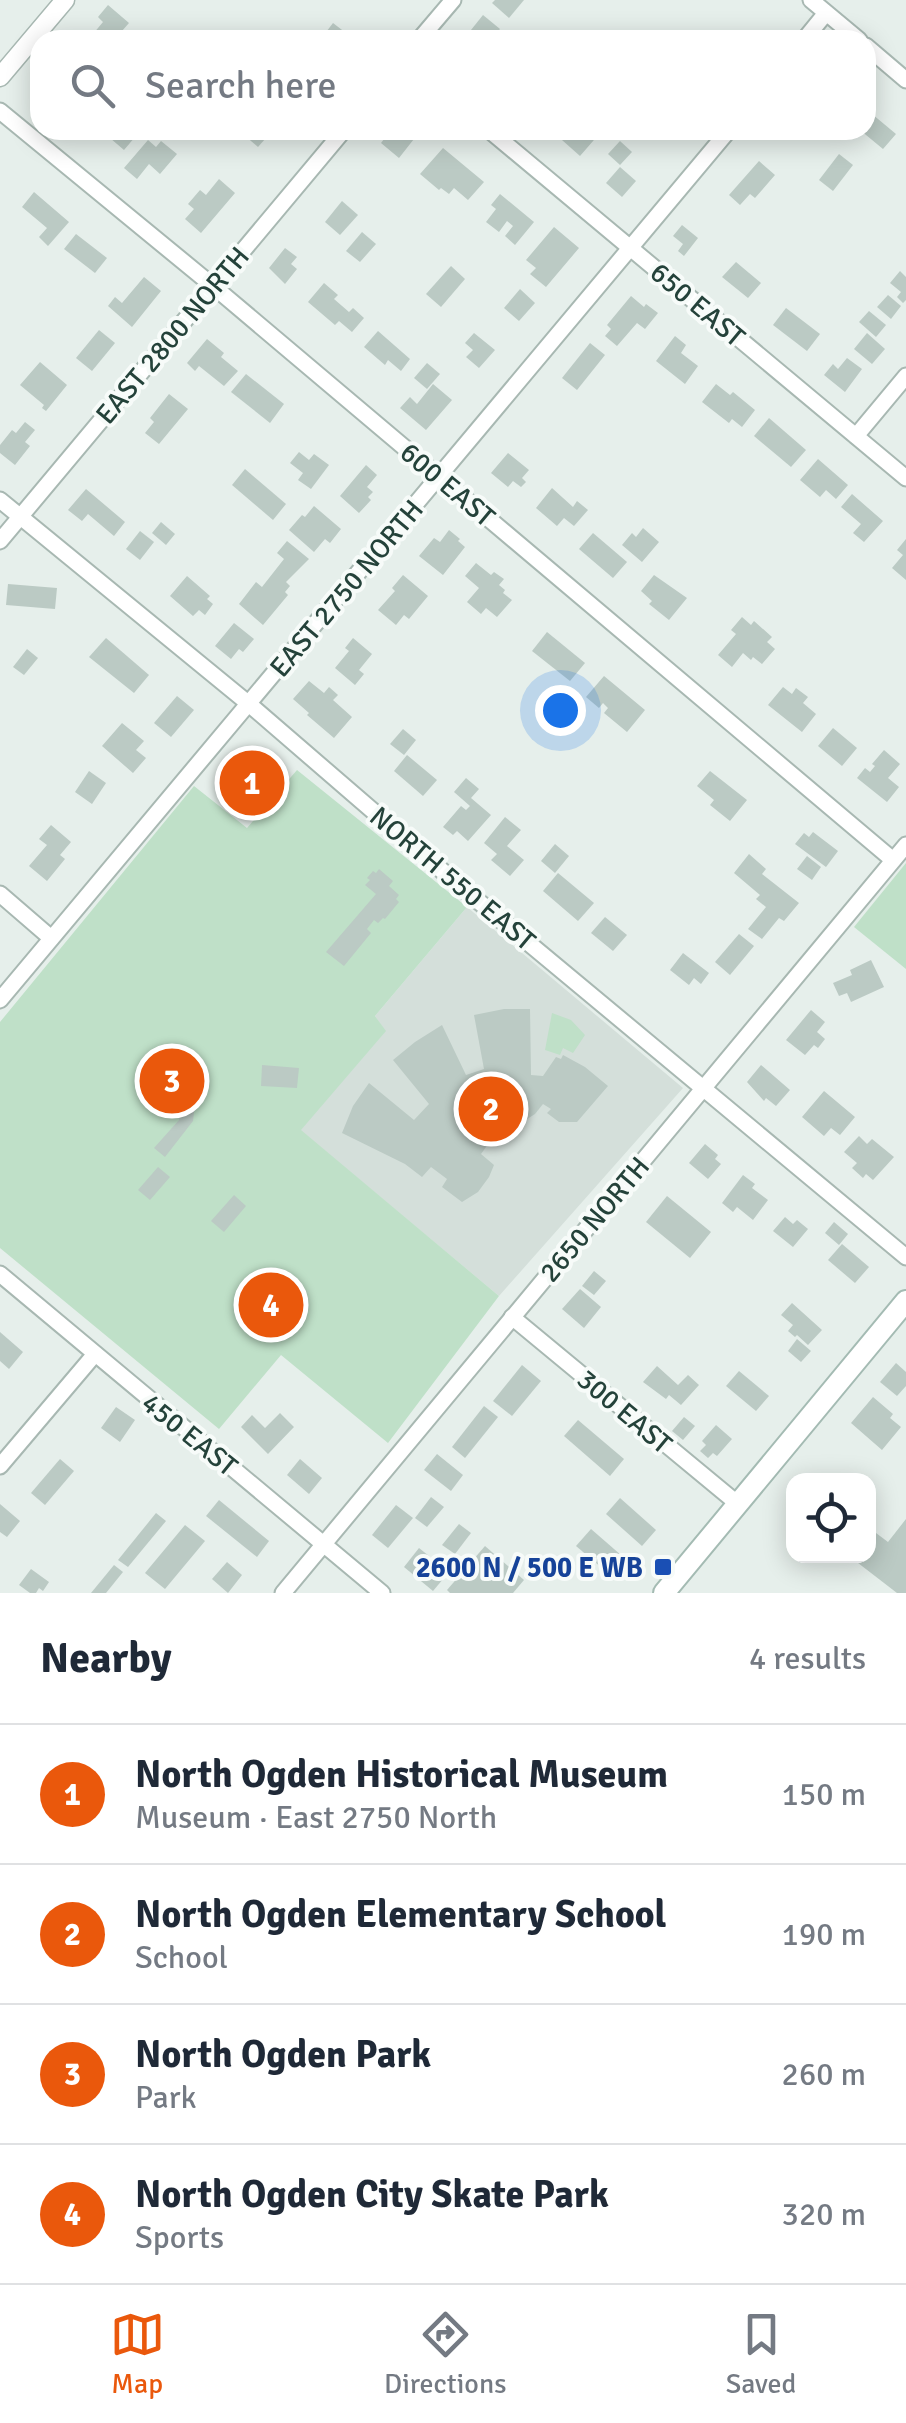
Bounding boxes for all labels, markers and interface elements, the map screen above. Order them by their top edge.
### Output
search box [30,30,876,140]
icon: search [65,58,120,113]
text: Search here [145,62,337,109]
street label: EAST 2800 NORTH [89,240,257,431]
street label: 650 EAST [643,255,752,354]
street label: 600 EAST [393,435,502,534]
street label: EAST 2750 NORTH [263,493,431,684]
your location [535,685,586,736]
pin: 1 [220,746,284,820]
street label: NORTH 550 EAST [363,800,542,958]
pin: 3 [140,1044,204,1118]
pin: 2 [458,1072,524,1146]
street label: 2650 NORTH [532,1150,657,1289]
pin: 4 [238,1268,304,1342]
street label: 300 EAST [570,1362,679,1461]
street label: 450 EAST [135,1386,244,1484]
map controls [786,1473,876,1563]
button: locate [786,1473,876,1563]
place label: 2600 N / 500 E WB [416,1551,643,1585]
marker: 2600 N / 500 E WB [652,1556,674,1578]
text: Nearby [40,1633,172,1684]
text: 4 results [749,1639,866,1678]
text: North Ogden Historical Museum [135,1751,668,1798]
text: 1 [64,1775,81,1814]
text: 150 m [782,1775,866,1814]
text: Museum · East 2750 North [135,1798,497,1837]
text: North Ogden Elementary School [135,1891,666,1938]
text: 2 [64,1915,81,1954]
text: 190 m [782,1915,866,1954]
text: School [135,1938,228,1977]
text: North Ogden Park [135,2031,431,2078]
text: 3 [64,2055,81,2094]
text: 260 m [782,2055,866,2094]
text: Park [135,2078,197,2117]
text: North Ogden City Skate Park [135,2171,609,2218]
text: 4 [64,2195,81,2234]
text: 320 m [782,2195,866,2234]
text: Sports [135,2218,224,2257]
tab: Map [110,2307,165,2401]
tab: Directions [384,2307,506,2401]
tab: Saved [726,2307,796,2401]

